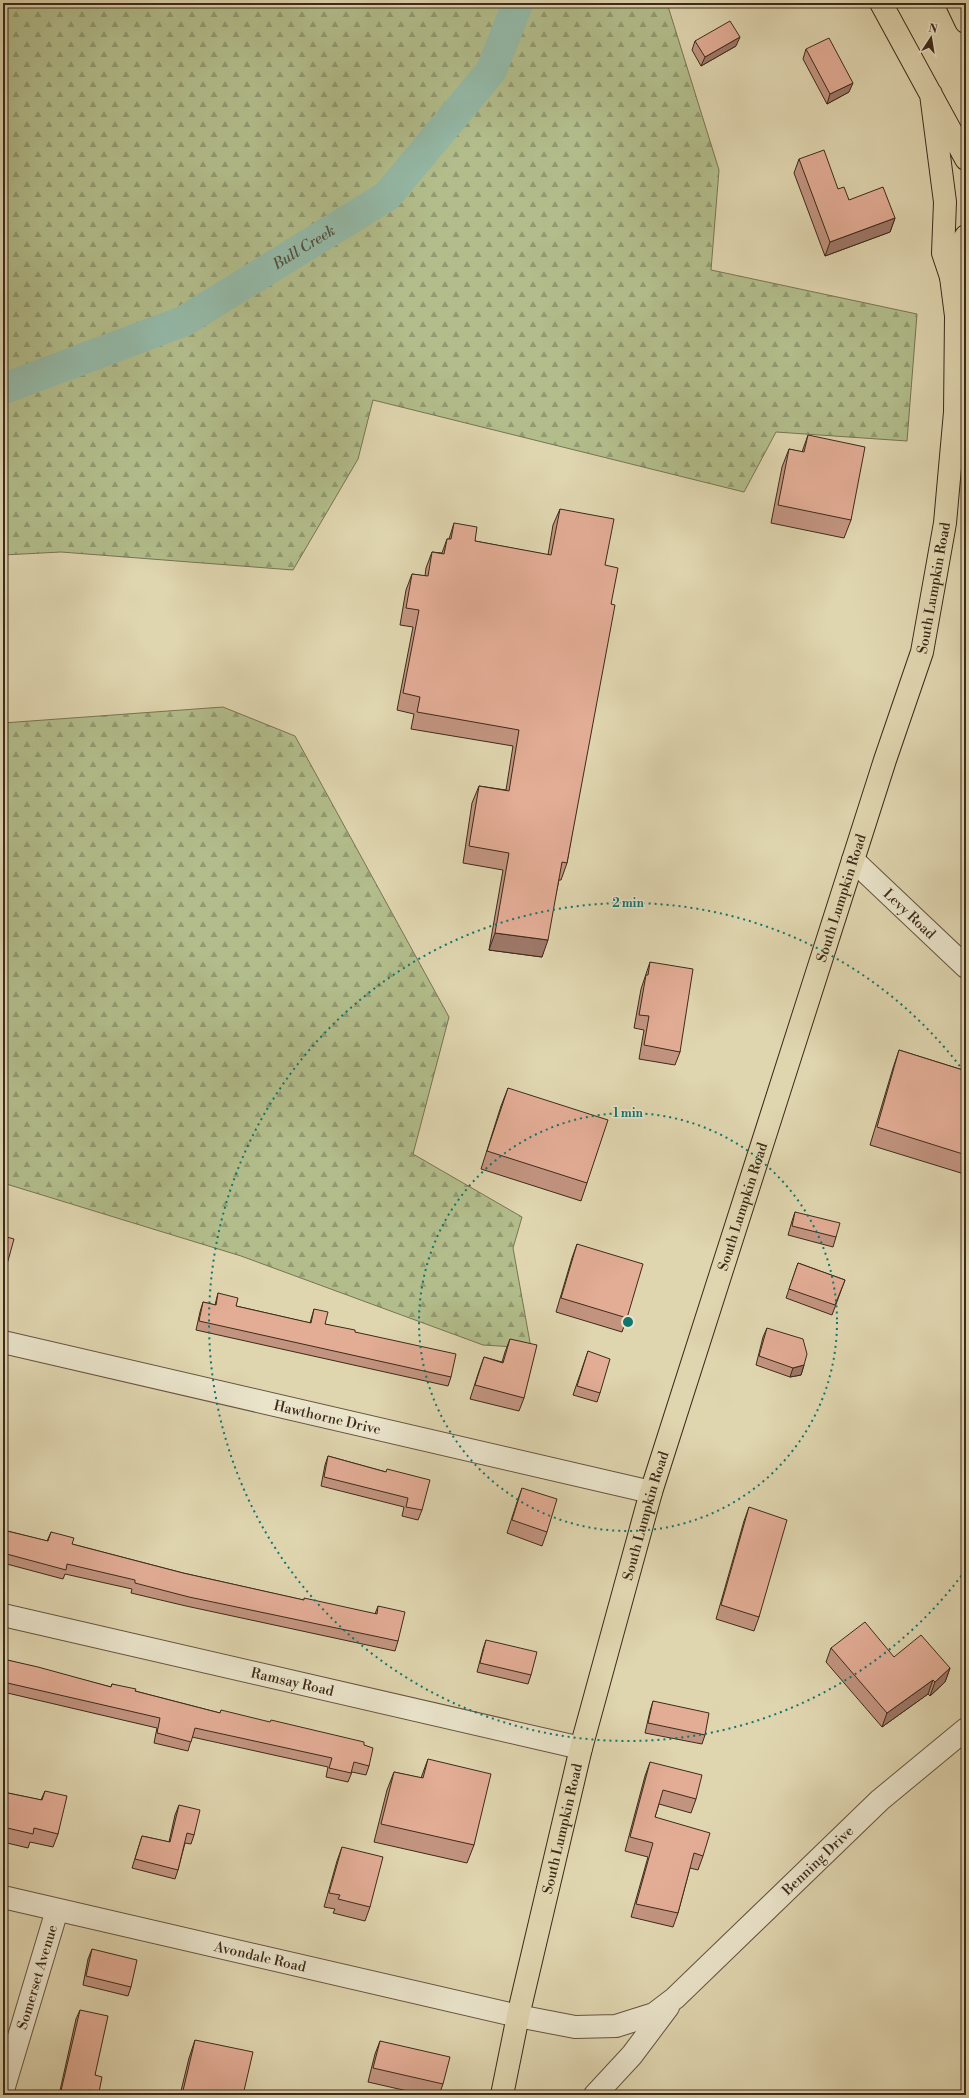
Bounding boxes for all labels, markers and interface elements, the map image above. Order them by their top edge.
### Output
north arrow [911,18,951,58]
text: N [927,21,939,37]
water label: Bull Creek [268,221,339,275]
street label: South Lumpkin Road [914,521,955,655]
street label: South Lumpkin Road [813,832,871,965]
street label: Levy Road [879,885,939,943]
text: 2 min [612,896,644,911]
text: 1 min [613,1106,644,1121]
street label: South Lumpkin Road [714,1140,772,1273]
centre of rings [621,1315,635,1329]
street label: Hawthorne Drive [272,1397,383,1439]
street label: South Lumpkin Road [619,1449,673,1582]
street label: Ramsay Road [249,1664,336,1701]
street label: South Lumpkin Road [539,1762,587,1896]
street label: Benning Drive [778,1822,858,1900]
street label: Somerset Avenue [14,1923,62,2032]
street label: Avondale Road [211,1938,308,1977]

